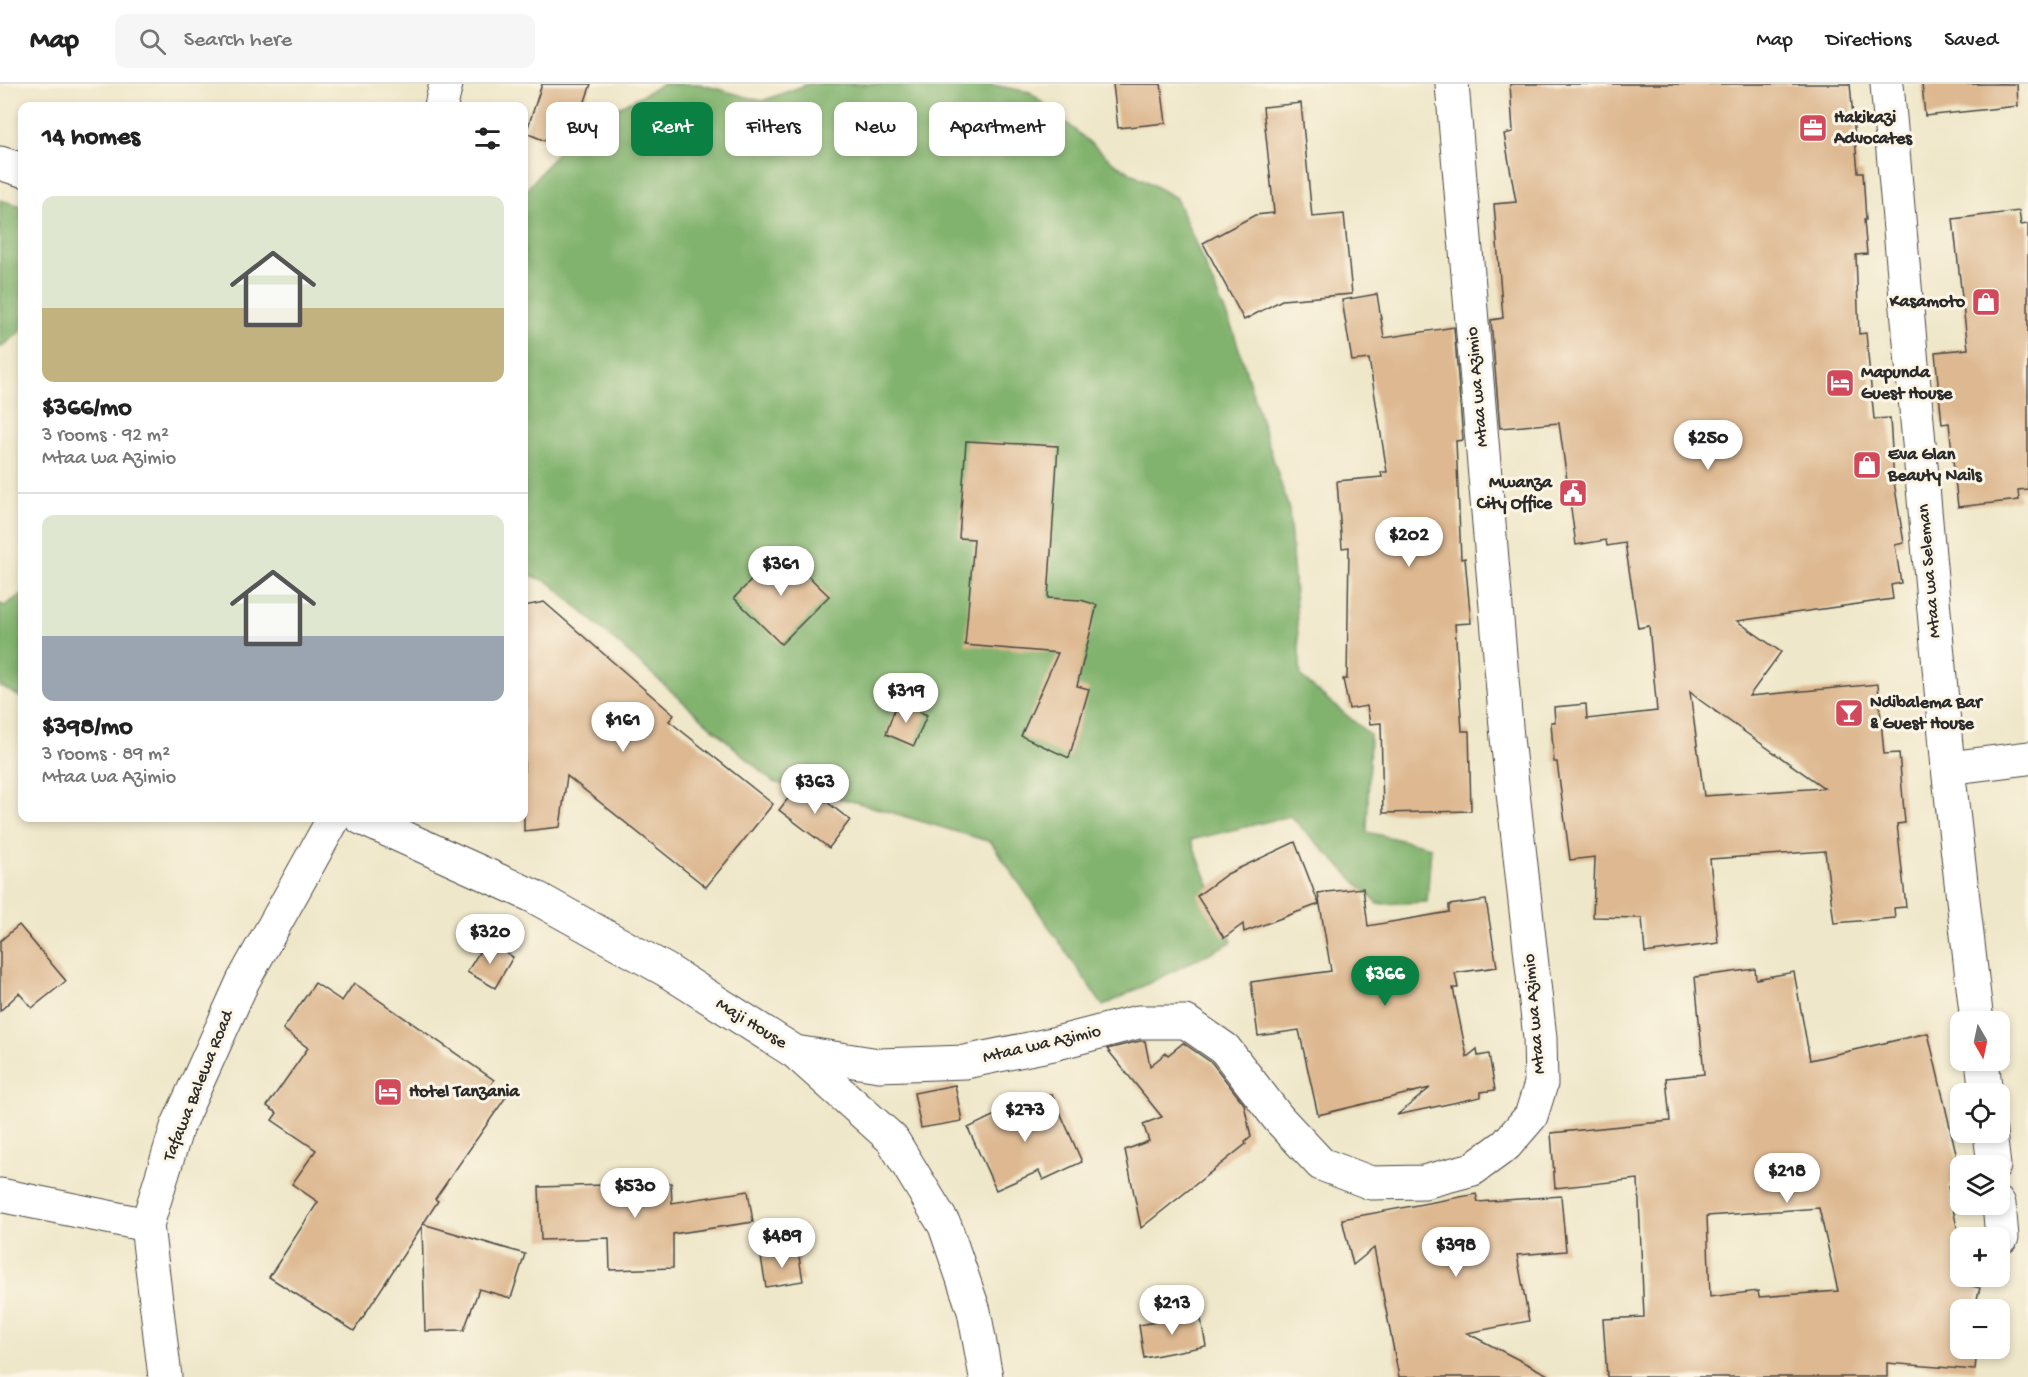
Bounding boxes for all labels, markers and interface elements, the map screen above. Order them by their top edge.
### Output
search box [115,14,535,68]
text: Map [30,25,79,58]
icon: search [136,25,169,58]
text: Search here [184,28,292,54]
text: Map [1756,29,1793,54]
text: Directions [1826,29,1911,54]
text: Saved [1944,29,1998,54]
chip: Buy [546,102,619,156]
chip: Rent [631,102,713,156]
chip: Filters [725,102,822,156]
chip: New [834,102,917,156]
chip: Apartment [929,102,1065,156]
place label: Hakikazi Advocates [1833,108,1913,150]
office icon: Hakikazi Advocates [1797,112,1829,144]
icon: filters [471,122,504,155]
text: 14 homes [42,123,140,154]
icon: home [219,235,327,343]
shop icon: Kasamoto [1970,286,2002,318]
place label: Kasamoto [1889,292,1966,313]
street label: Mtaa wa Azimio [1462,326,1494,448]
place label: Mapunda Guest House [1861,363,1953,405]
hotel icon: Mapunda Guest House [1824,367,1856,399]
text: $366/mo [42,394,132,425]
pin: $250 [1672,420,1744,471]
text: 3 rooms · 92 m² [42,425,169,448]
text: $250 [1688,428,1728,451]
place label: Eva Glan Beauty Nails [1887,445,1983,487]
text: Mtaa wa Azimio [42,448,176,471]
shop icon: Eva Glan Beauty Nails [1851,449,1883,481]
place label: Mwanza City Office [1476,473,1553,515]
public building icon: Mwanza City Office [1557,477,1589,509]
street label: Mtaa wa Seleman [1914,503,1946,639]
pin: $202 [1373,517,1445,568]
text: $202 [1389,525,1429,548]
pin: $361 [745,546,817,597]
icon: home [219,554,327,662]
text: $361 [762,554,800,577]
pin: $319 [870,673,942,724]
text: $319 [887,681,925,704]
place label: Ndibalema Bar & Guest House [1870,693,1984,735]
bar icon: Ndibalema Bar & Guest House [1833,697,1865,729]
pin: $161 [587,702,659,753]
text: $161 [605,710,641,733]
text: $398/mo [42,713,133,744]
text: 3 rooms · 89 m² [42,744,170,767]
pin: $363 [779,764,851,815]
text: Mtaa wa Azimio [42,767,176,790]
text: $363 [795,772,835,795]
pin: $320 [454,914,526,965]
text: $320 [470,922,510,945]
street label: Mtaa wa Azimio [1519,953,1551,1075]
pin: $366 [1349,956,1421,1007]
text: $366 [1365,964,1405,987]
street label: Maji House [712,994,791,1054]
street label: Tafawa Balewa Road [159,1006,239,1165]
north arrow [1950,1011,2010,1071]
map controls [1950,1011,2010,1359]
street label: Mtaa wa Azimio [981,1021,1103,1069]
hotel icon: Hotel Tanzania [372,1076,404,1108]
place label: Hotel Tanzania [409,1082,520,1103]
button: locate [1950,1083,2010,1143]
pin: $273 [989,1092,1061,1143]
text: $273 [1005,1100,1045,1123]
pin: $218 [1751,1153,1823,1204]
button: layers [1950,1155,2010,1215]
text: $218 [1768,1161,1806,1184]
pin: $530 [599,1168,671,1219]
text: $530 [614,1176,656,1199]
pin: $489 [746,1218,818,1269]
text: $489 [762,1226,802,1249]
pin: $398 [1420,1227,1492,1278]
button: + [1950,1227,2010,1287]
text: $398 [1436,1235,1476,1258]
pin: $213 [1136,1285,1208,1336]
text: $213 [1153,1293,1191,1316]
button: − [1950,1299,2010,1359]

